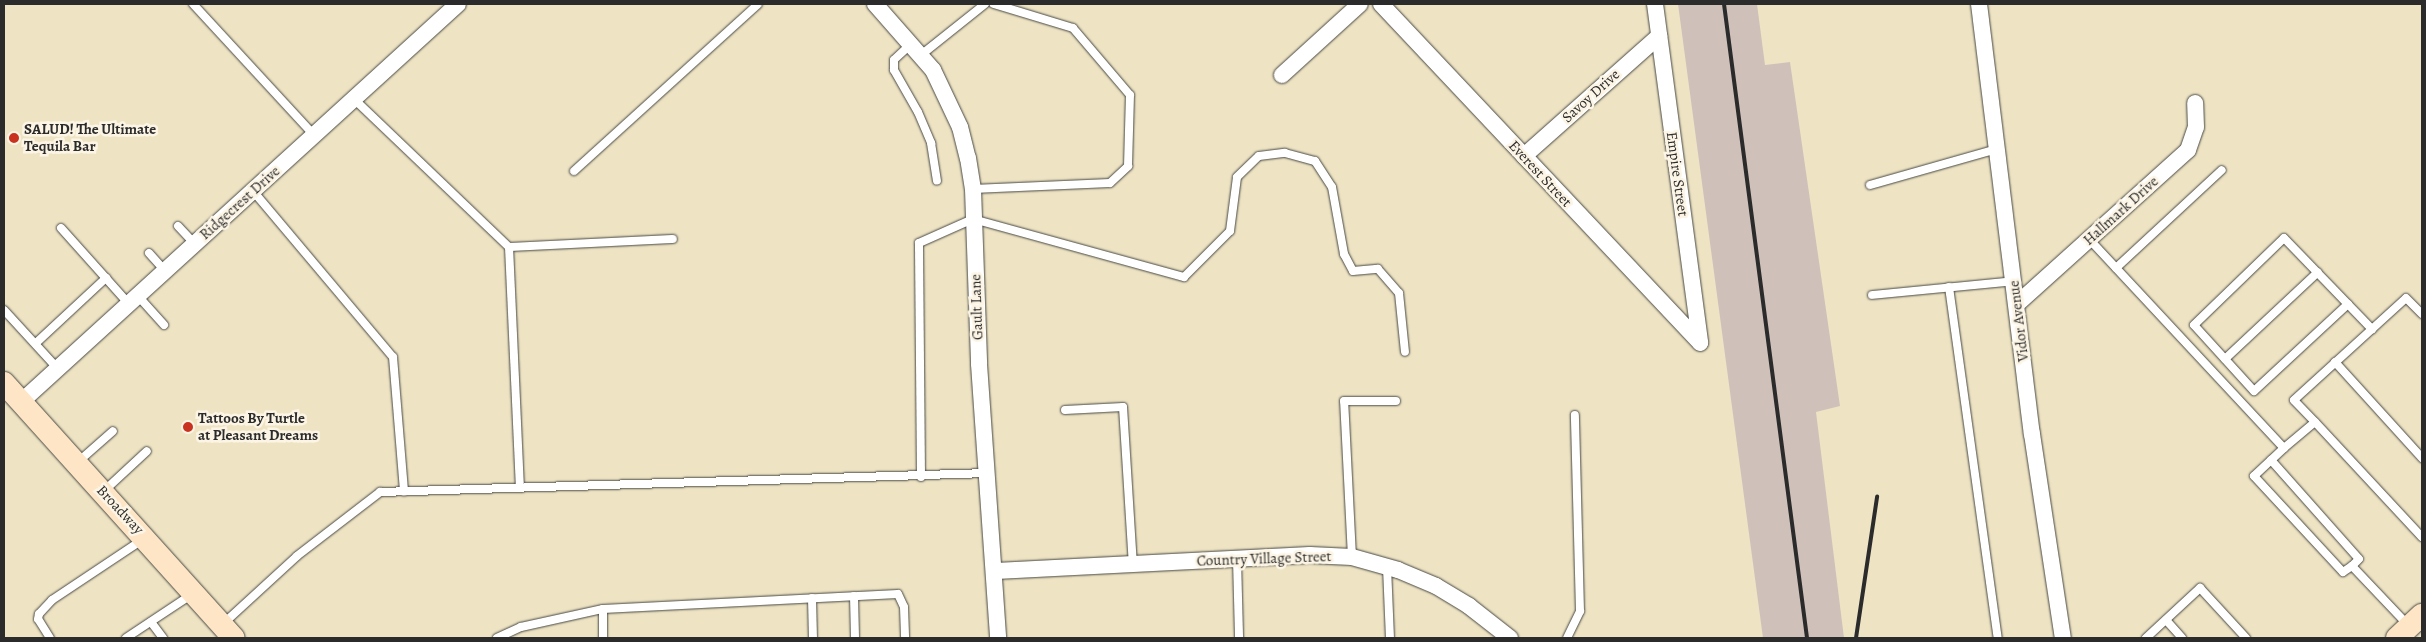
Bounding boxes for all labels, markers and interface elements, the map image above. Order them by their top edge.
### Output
street label: Savoy Drive [1558,65,1624,127]
place label: SALUD! The Ultimate Tequila Bar [24,120,156,155]
street label: Empire Street [1662,131,1692,217]
marker: SALUD! The Ultimate Tequila Bar [8,132,20,144]
street label: Everest Street [1505,137,1575,211]
street label: Ridgecrest Drive [196,162,284,244]
street label: Hallmark Drive [2080,173,2162,249]
street label: Gault Lane [967,274,987,340]
street label: Vidor Avenue [2005,279,2033,363]
place label: Tattoos By Turtle at Pleasant Dreams [198,409,318,444]
marker: Tattoos By Turtle at Pleasant Dreams [182,421,194,433]
street label: Broadway [93,482,147,538]
street label: Country Village Street [1196,548,1332,570]

